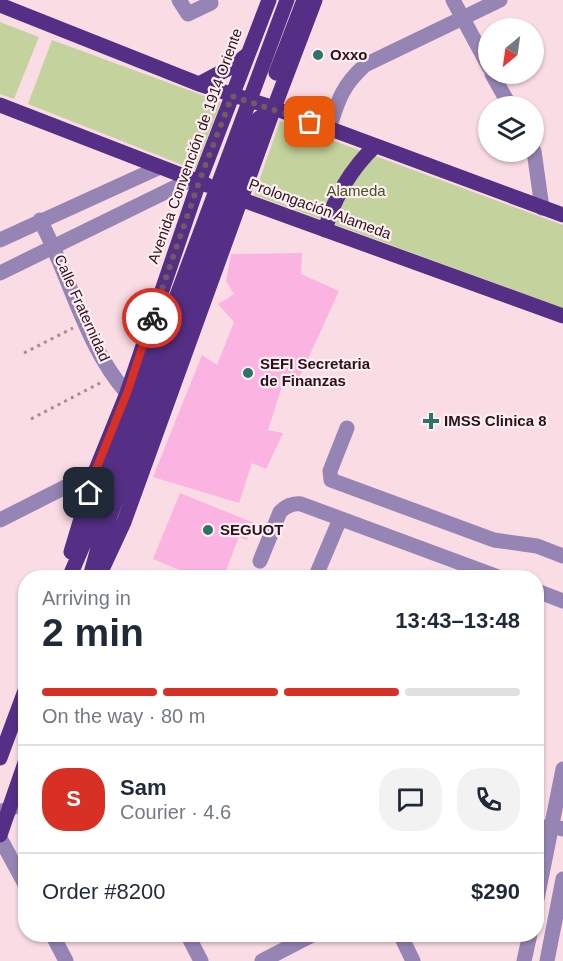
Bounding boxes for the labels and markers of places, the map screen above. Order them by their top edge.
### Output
place label: Oxxo [330,46,368,63]
marker: Oxxo [311,48,325,62]
pin [284,96,335,147]
place label: SEFI Secretaria de Finanzas [260,355,371,389]
marker: SEFI Secretaria de Finanzas [241,366,255,380]
marker: IMSS Clinica 8 [422,412,440,430]
place label: IMSS Clinica 8 [444,412,547,429]
pin [63,467,114,518]
place label: SEGUOT [220,521,283,538]
marker: SEGUOT [201,523,215,537]

